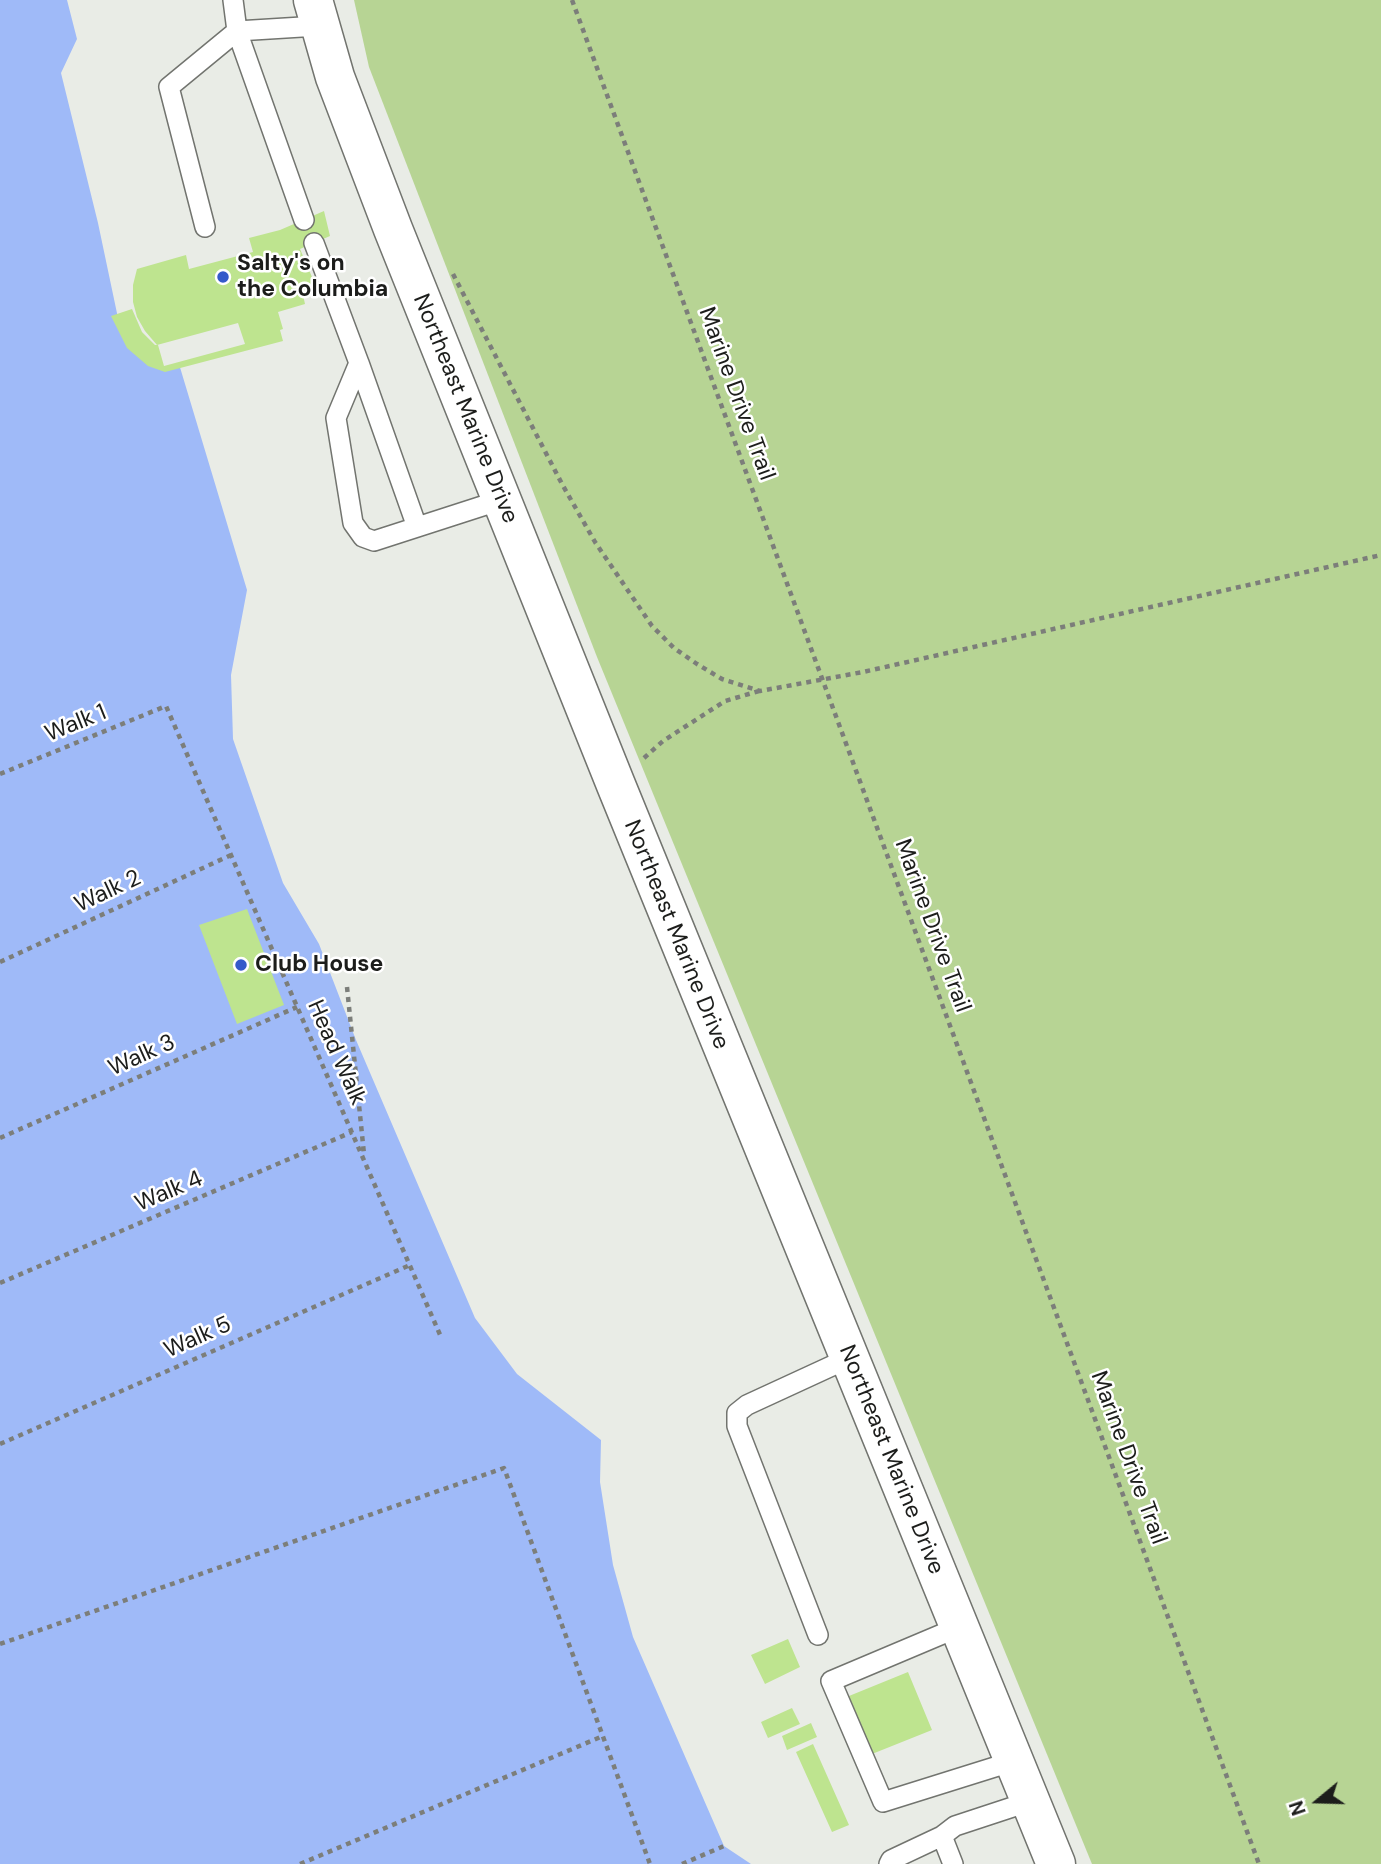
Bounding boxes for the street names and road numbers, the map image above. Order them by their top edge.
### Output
street label: Northeast Marine Drive [406,290,524,528]
street label: Marine Drive Trail [692,304,780,484]
street label: Walk 1 [41,699,111,749]
street label: Northeast Marine Drive [617,816,735,1054]
street label: Marine Drive Trail [888,836,976,1016]
street label: Walk 2 [71,865,145,919]
street label: Head Walk [301,996,371,1110]
street label: Walk 3 [104,1029,180,1083]
street label: Walk 4 [131,1166,207,1218]
street label: Walk 5 [160,1311,236,1365]
street label: Northeast Marine Drive [832,1341,950,1579]
street label: Marine Drive Trail [1084,1368,1172,1548]

